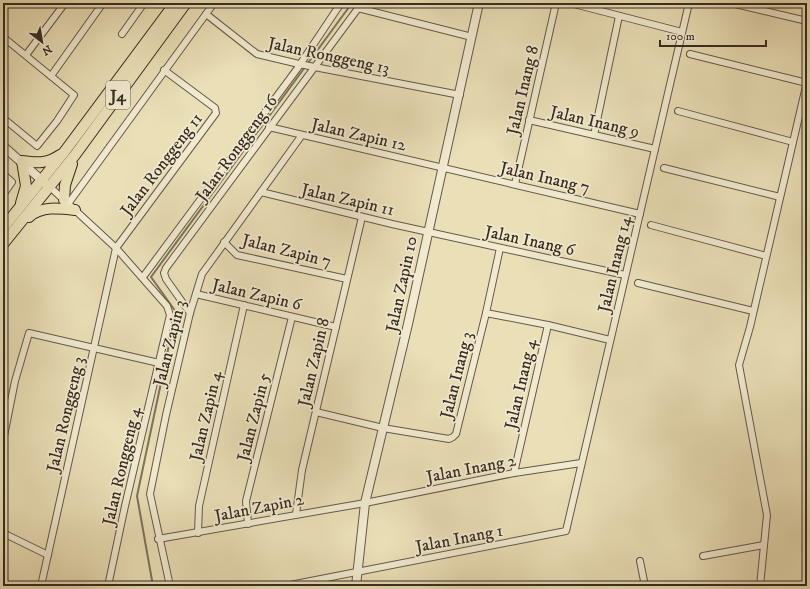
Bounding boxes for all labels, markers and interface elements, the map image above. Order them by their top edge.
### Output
north arrow [22,22,62,62]
scale bar [660,22,766,48]
text: 100 m [666,29,695,44]
street label: Jalan Ronggeng 13 [264,32,392,80]
text: N [39,41,54,58]
street label: Jalan Inang 8 [502,43,544,139]
road number: J4 [106,81,130,109]
street label: Jalan Ronggeng 16 [190,90,284,208]
street label: Jalan Inang 9 [546,101,642,143]
street label: Jalan Ronggeng 11 [115,109,208,222]
street label: Jalan Zapin 12 [307,113,409,157]
street label: Jalan Inang 7 [496,157,592,199]
street label: Jalan Zapin 11 [297,178,396,221]
street label: Jalan Inang 14 [593,213,637,317]
street label: Jalan Inang 6 [481,220,578,261]
street label: Jalan Zapin 7 [238,229,334,273]
street label: Jalan Zapin 10 [381,234,423,336]
street label: Jalan Zapin 6 [208,274,305,316]
street label: Jalan Zapin 3 [148,298,191,391]
street label: Jalan Zapin 8 [293,316,335,411]
street label: Jalan Inang 3 [435,330,478,423]
street label: Jalan Inang 4 [499,336,542,434]
street label: Jalan Ronggeng 3 [42,354,90,476]
street label: Jalan Zapin 4 [184,368,227,465]
street label: Jalan Zapin 5 [232,370,276,466]
street label: Jalan Ronggeng 4 [97,404,147,530]
street label: Jalan Inang 2 [423,449,518,489]
street label: Jalan Zapin 2 [211,488,306,528]
street label: Jalan Inang 1 [412,520,505,559]

